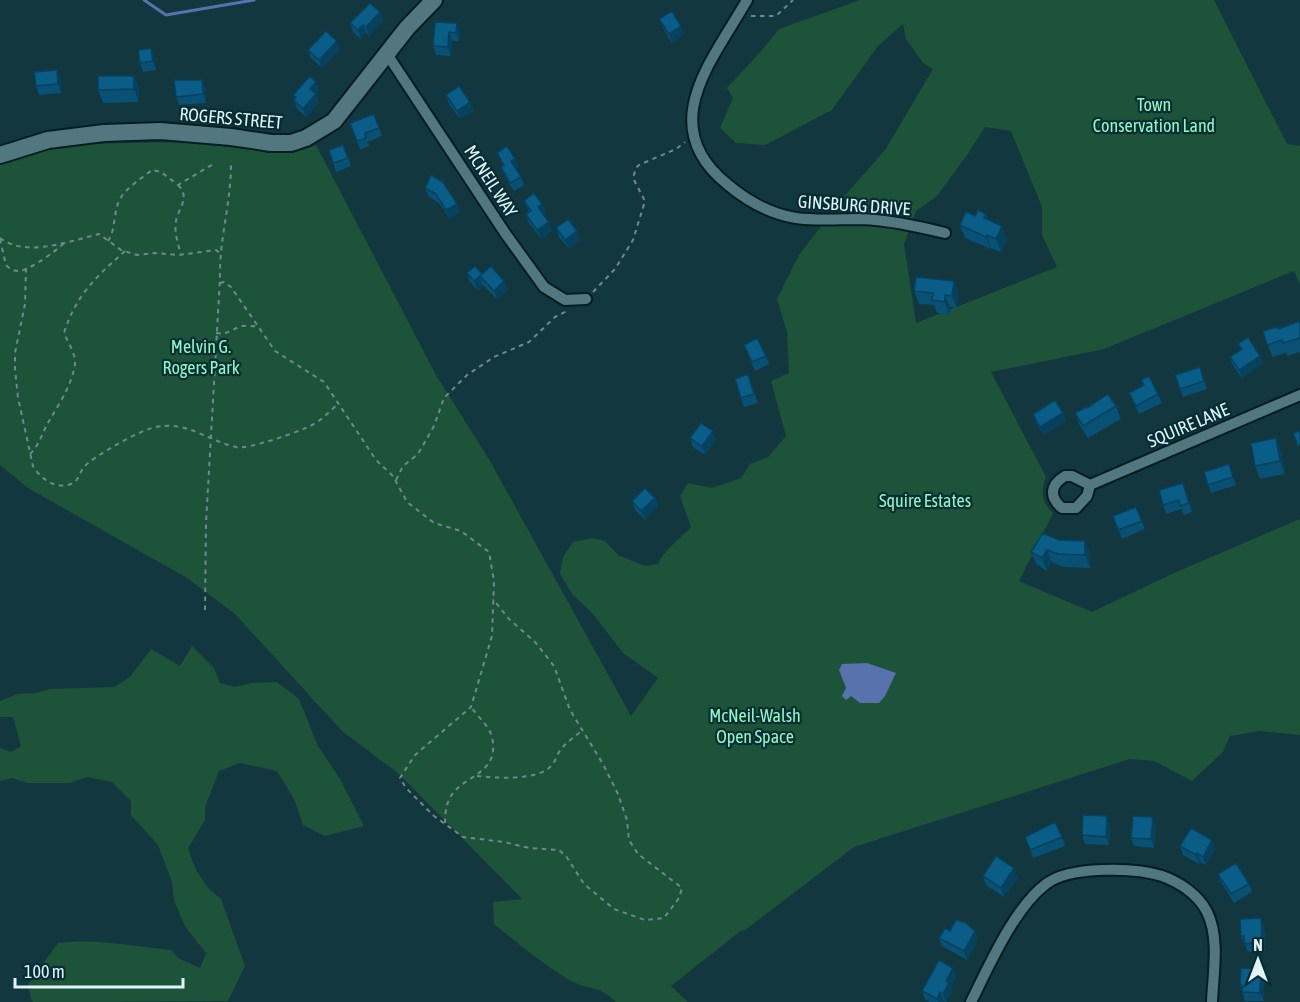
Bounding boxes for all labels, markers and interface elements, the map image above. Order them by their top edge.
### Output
park label: Town Conservation Land [1093,94,1215,136]
street label: ROGERS STREET [179,103,283,133]
street label: MCNEIL WAY [460,141,522,221]
street label: GINSBURG DRIVE [797,191,911,219]
park label: Melvin G. Rogers Park [162,336,240,378]
street label: SQUIRE LANE [1144,398,1232,452]
park label: Squire Estates [879,490,971,511]
park label: McNeil-Walsh Open Space [709,705,801,747]
north arrow [1228,930,1288,990]
text: N [1253,936,1263,954]
scale bar [15,951,183,989]
text: 100 m [24,961,65,982]

